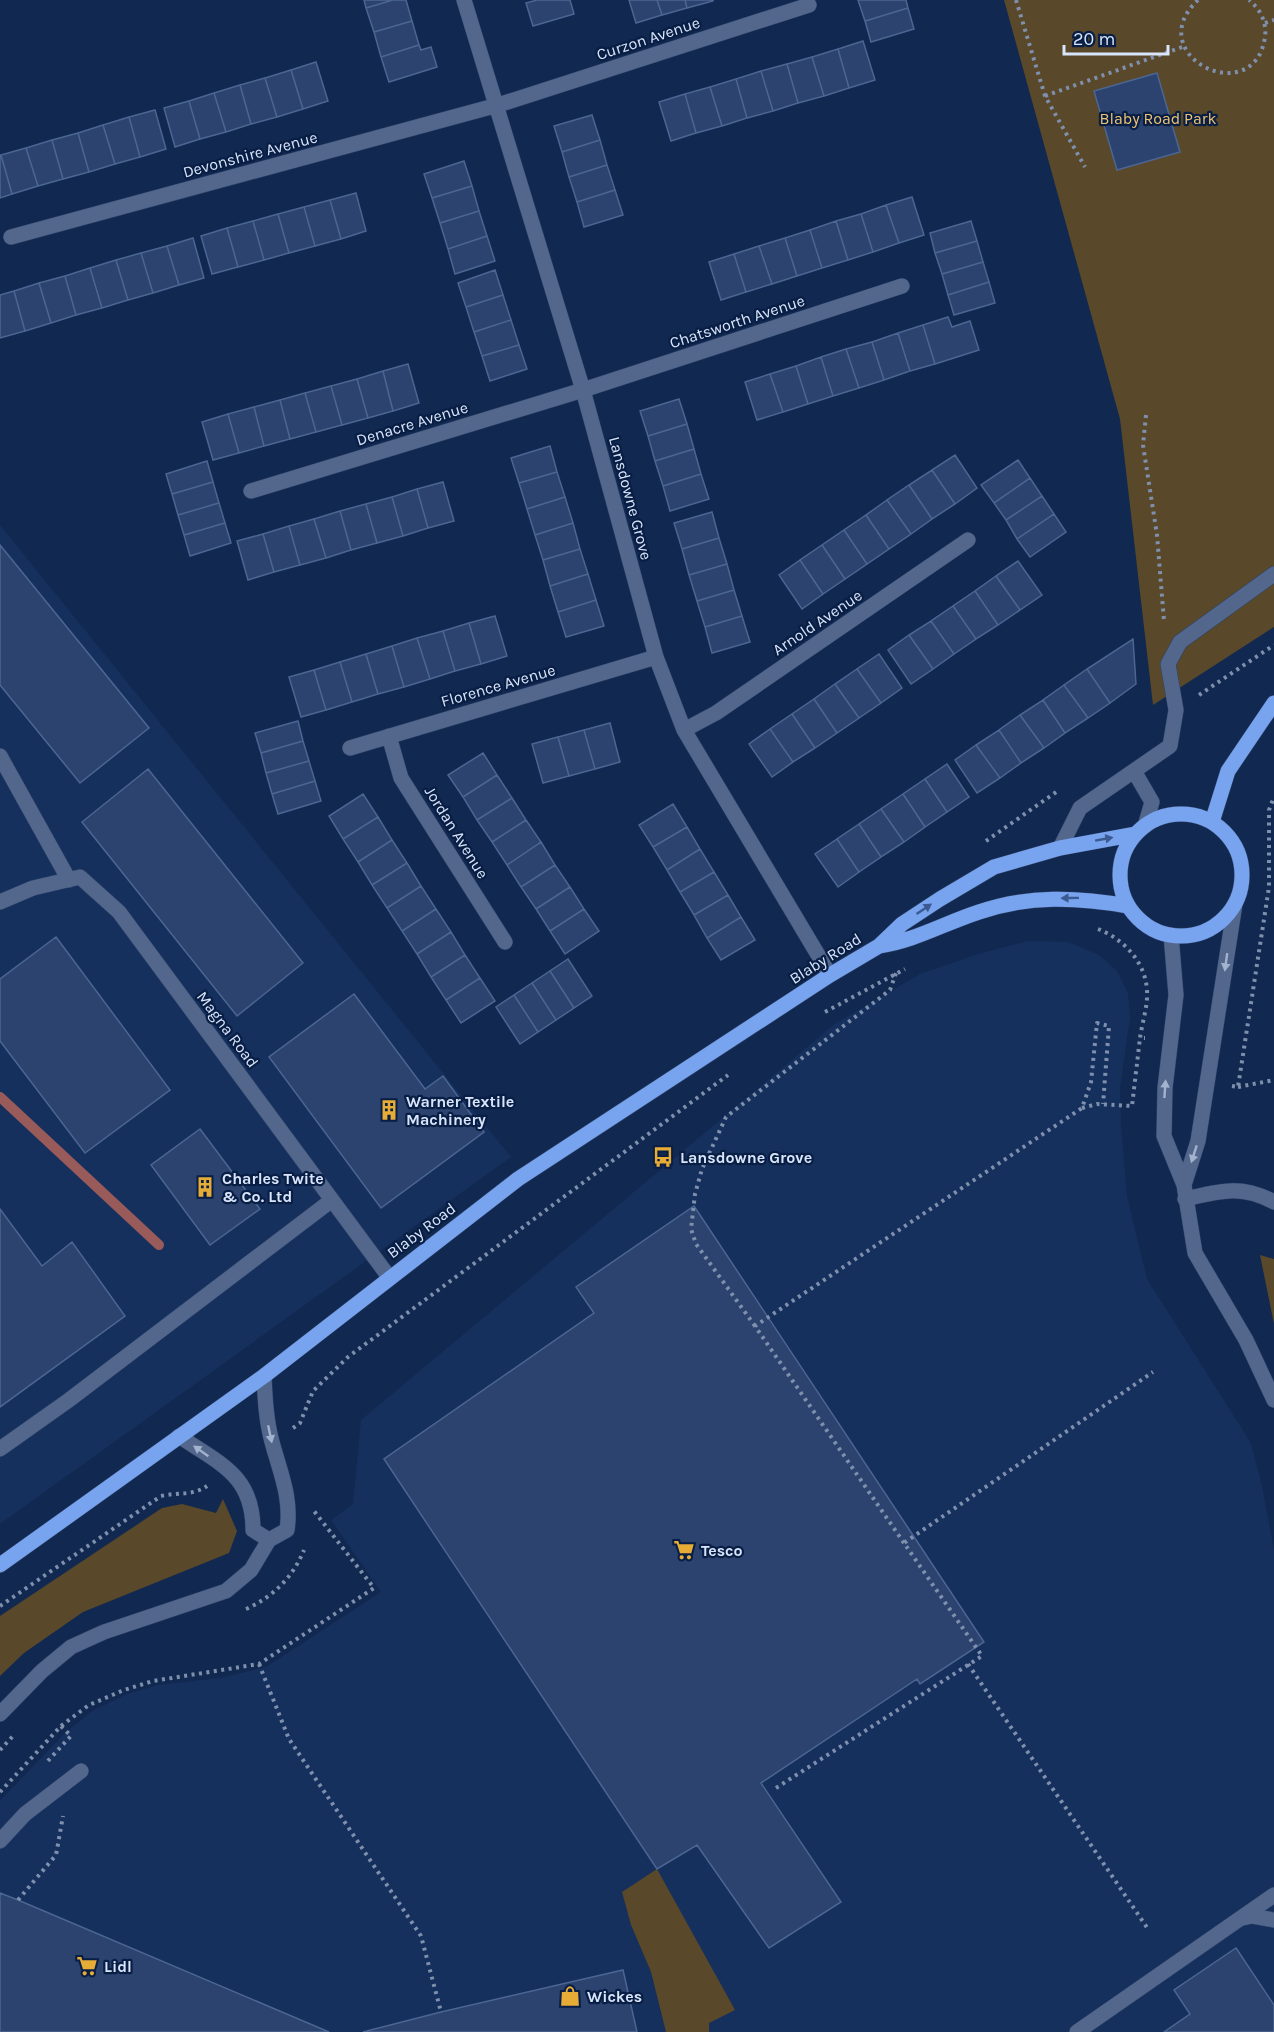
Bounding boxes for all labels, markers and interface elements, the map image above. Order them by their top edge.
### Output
street label: Curzon Avenue [594,13,702,64]
scale bar [1064,18,1168,56]
text: 20 m [1073,28,1115,50]
park label: Blaby Road Park [1099,109,1217,128]
street label: Devonshire Avenue [181,127,319,182]
street label: Chatsworth Avenue [667,291,807,352]
street label: Denacre Avenue [354,397,470,450]
street label: Lansdowne Grove [605,434,656,562]
street label: Arnold Avenue [769,586,866,659]
street label: Florence Avenue [439,660,558,711]
street label: Jordan Avenue [421,783,493,882]
one-way arrow [1095,834,1114,843]
one-way arrow [1061,894,1080,903]
one-way arrow [916,903,932,915]
street label: Blaby Road [786,929,865,988]
one-way arrow [1222,952,1231,971]
street label: Magna Road [193,987,262,1071]
one-way arrow [1161,1079,1170,1098]
place label: Warner Textile Machinery [406,1092,514,1129]
building icon: Warner Textile Machinery [377,1098,401,1122]
bus stop icon: Lansdowne Grove [651,1145,675,1169]
one-way arrow [1189,1145,1198,1163]
place label: Lansdowne Grove [680,1148,812,1167]
place label: Charles Twite & Co. Ltd [222,1169,324,1206]
building icon: Charles Twite & Co. Ltd [193,1175,217,1199]
street label: Blaby Road [383,1198,459,1262]
one-way arrow [266,1425,276,1443]
one-way arrow [194,1445,210,1457]
supermarket icon: Tesco [672,1538,696,1562]
place label: Tesco [701,1541,743,1560]
supermarket icon: Lidl [75,1954,99,1978]
place label: Lidl [104,1957,132,1976]
shop icon: Wickes [558,1984,582,2008]
place label: Wickes [587,1987,642,2006]

